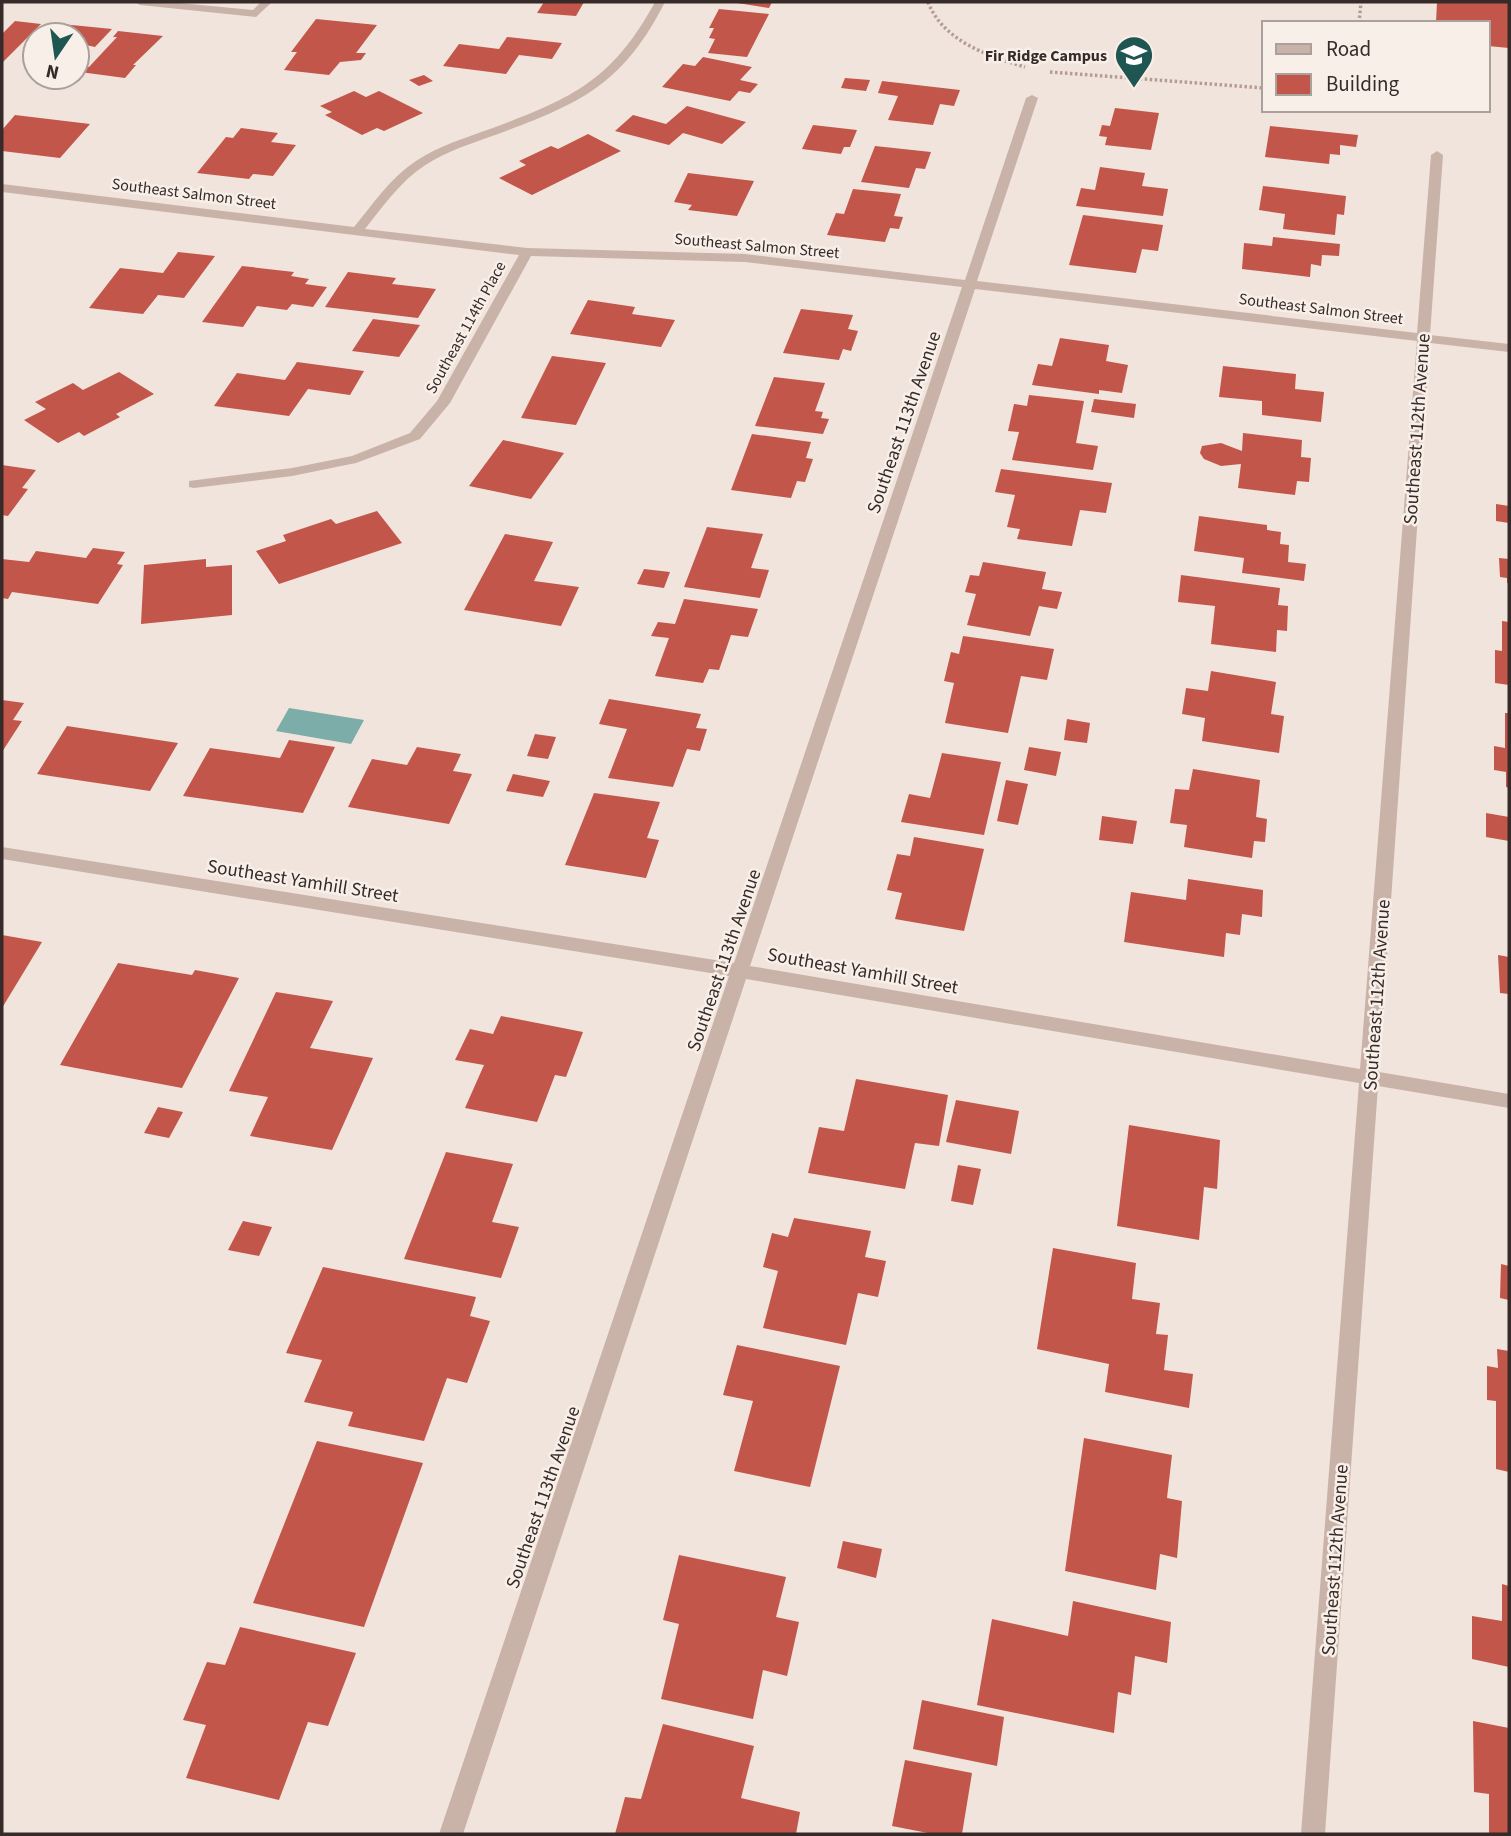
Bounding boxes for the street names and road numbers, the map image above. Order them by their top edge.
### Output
street label: Southeast Salmon Street [110,173,278,215]
street label: Southeast Salmon Street [674,228,841,264]
street label: Southeast 114th Place [420,257,511,398]
street label: Southeast Salmon Street [1237,288,1405,330]
street label: Southeast 113th Avenue [860,328,948,517]
street label: Southeast 112th Avenue [1397,333,1438,526]
street label: Southeast Yamhill Street [205,853,401,910]
street label: Southeast 113th Avenue [680,866,768,1055]
street label: Southeast 112th Avenue [1357,899,1398,1092]
street label: Southeast Yamhill Street [765,941,961,1002]
street label: Southeast 113th Avenue [499,1403,587,1592]
street label: Southeast 112th Avenue [1315,1464,1356,1657]

